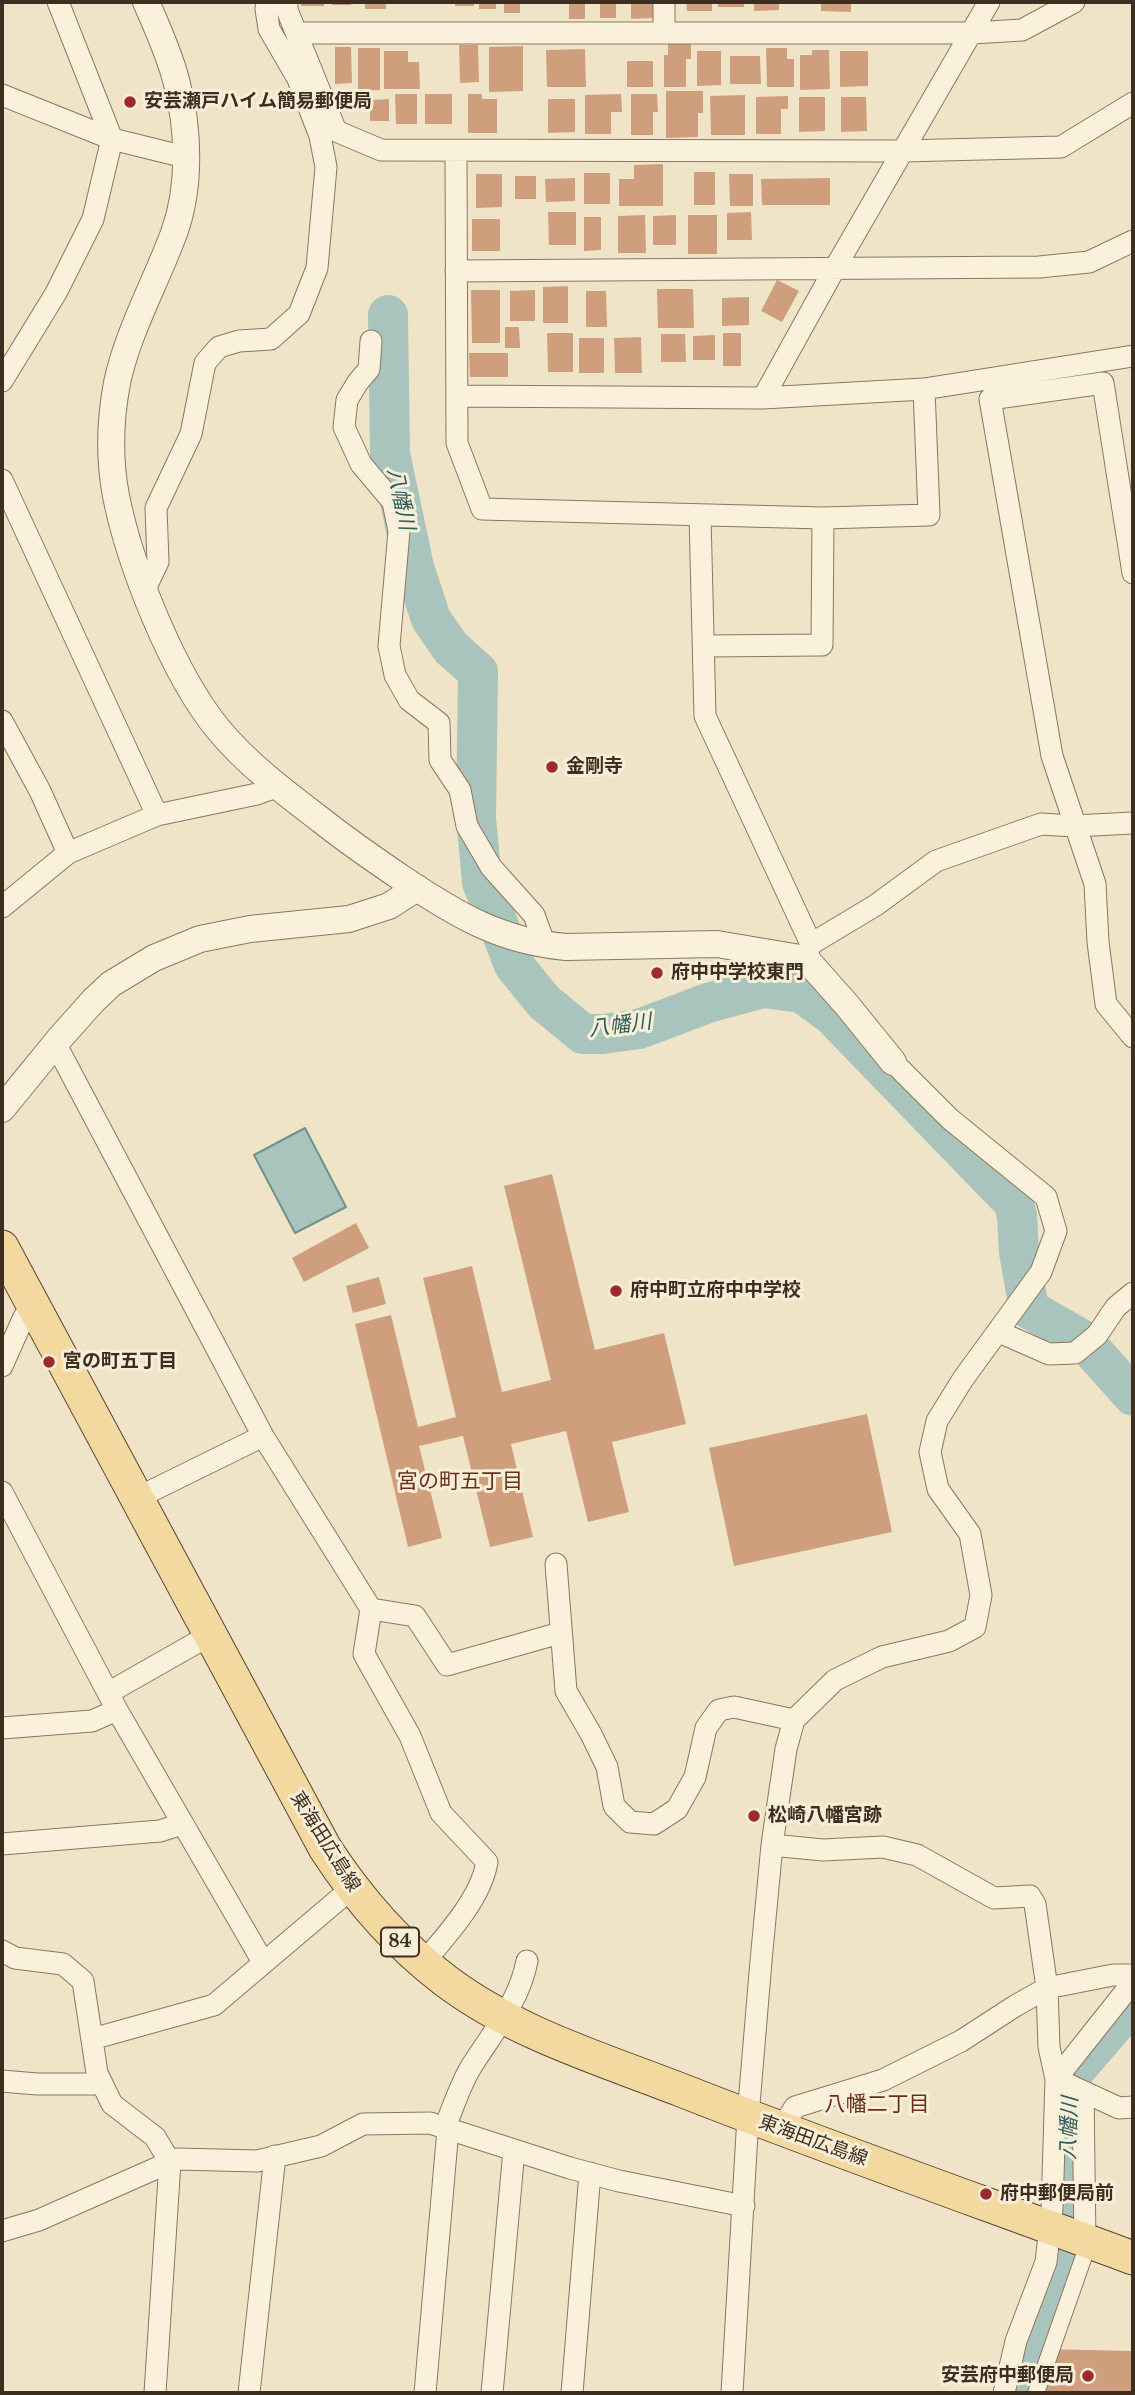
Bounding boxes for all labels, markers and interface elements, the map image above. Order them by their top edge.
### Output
place label: 安芸瀬戸ハイム簡易郵便局 [144,91,372,113]
marker: 安芸瀬戸ハイム簡易郵便局 [122,94,138,110]
water label: 八幡川 [381,466,419,532]
place label: 金剛寺 [566,756,623,778]
marker: 金剛寺 [544,759,560,775]
place label: 府中中学校東門 [671,962,804,984]
marker: 府中中学校東門 [649,965,665,981]
water label: 八幡川 [587,1010,653,1042]
place label: 府中町立府中中学校 [630,1280,801,1302]
marker: 府中町立府中中学校 [608,1283,624,1299]
place label: 宮の町五丁目 [63,1351,177,1373]
marker: 宮の町五丁目 [41,1354,57,1370]
district label: 宮の町五丁目 [397,1469,523,1495]
street label: 東海田広島線 [285,1788,365,1896]
place label: 松崎八幡宮跡 [768,1805,882,1827]
marker: 松崎八幡宮跡 [746,1808,762,1824]
road number: 84 [381,1928,419,1956]
district label: 八幡二丁目 [825,2092,929,2118]
water label: 八幡川 [1056,2096,1084,2160]
street label: 東海田広島線 [756,2111,870,2171]
place label: 府中郵便局前 [1000,2183,1114,2205]
marker: 府中郵便局前 [978,2186,994,2202]
place label: 安芸府中郵便局 [941,2365,1074,2387]
marker: 安芸府中郵便局 [1080,2368,1096,2384]

